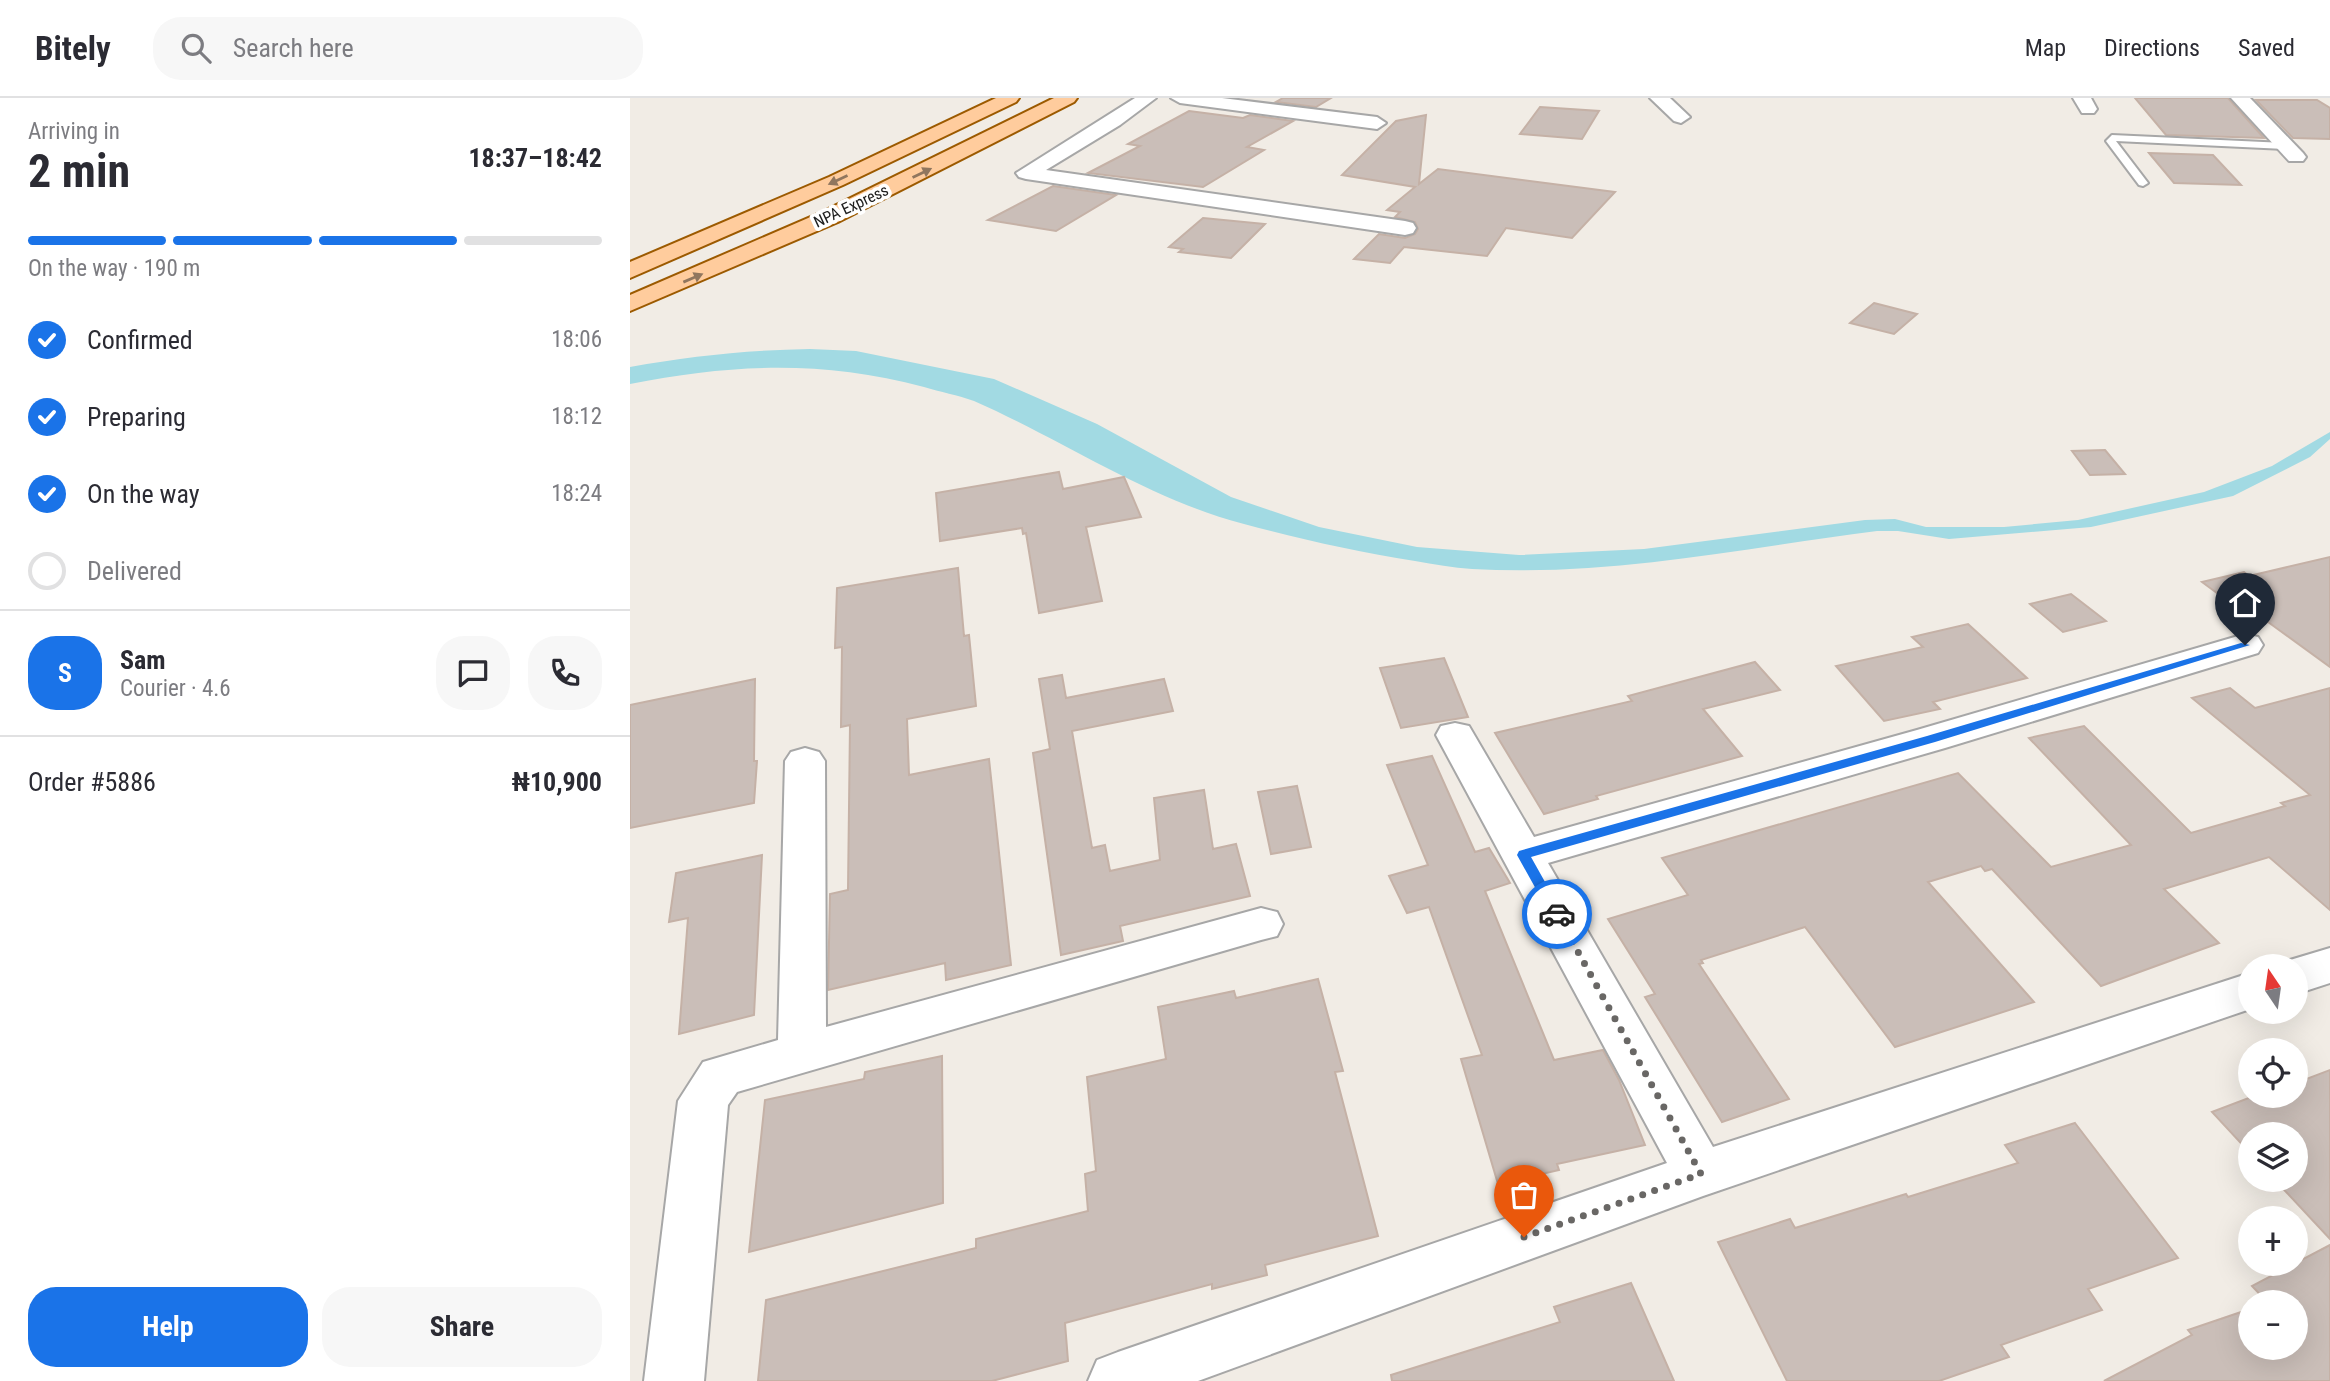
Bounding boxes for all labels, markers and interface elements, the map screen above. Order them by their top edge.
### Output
search box [153,17,643,80]
text: Bitely [35,29,111,68]
icon: search [177,29,215,67]
text: Search here [233,33,354,63]
text: Map [2025,34,2066,62]
text: Directions [2104,34,2200,62]
text: Saved [2238,34,2295,62]
text: Arriving in [28,118,120,145]
text: 18:37–18:42 [468,143,602,173]
text: 2 min [28,144,130,198]
one-way arrow [912,167,932,178]
one-way arrow [828,175,848,186]
street label: NPA Express [811,180,891,232]
text: On the way · 190 m [28,255,200,282]
one-way arrow [682,272,703,283]
icon: check [28,321,66,359]
text: Confirmed [87,325,193,355]
text: 18:06 [551,326,602,353]
icon: check [28,398,66,436]
text: Preparing [87,402,186,432]
text: 18:12 [551,403,602,430]
icon: check [28,475,66,513]
text: On the way [87,479,200,509]
text: 18:24 [551,480,602,507]
text: Delivered [87,556,182,586]
pin [2215,573,2275,645]
icon: home [2226,584,2264,622]
button: chat [436,636,510,710]
button: phone [528,636,602,710]
text: Sam [120,645,166,675]
text: S [58,658,72,688]
text: Courier · 4.6 [120,675,231,702]
text: Order #5886 [28,767,156,797]
text: ₦10,900 [511,767,602,797]
courier [1522,879,1592,949]
icon: car [1538,895,1576,933]
north arrow [2238,954,2308,1024]
map controls [2238,954,2308,1360]
button: locate [2238,1038,2308,1108]
button: layers [2238,1122,2308,1192]
pin [1494,1165,1554,1237]
icon: bag [1505,1176,1543,1214]
button: + [2238,1206,2308,1276]
button: Help [28,1287,308,1367]
button: Share [322,1287,602,1367]
button: − [2238,1290,2308,1360]

